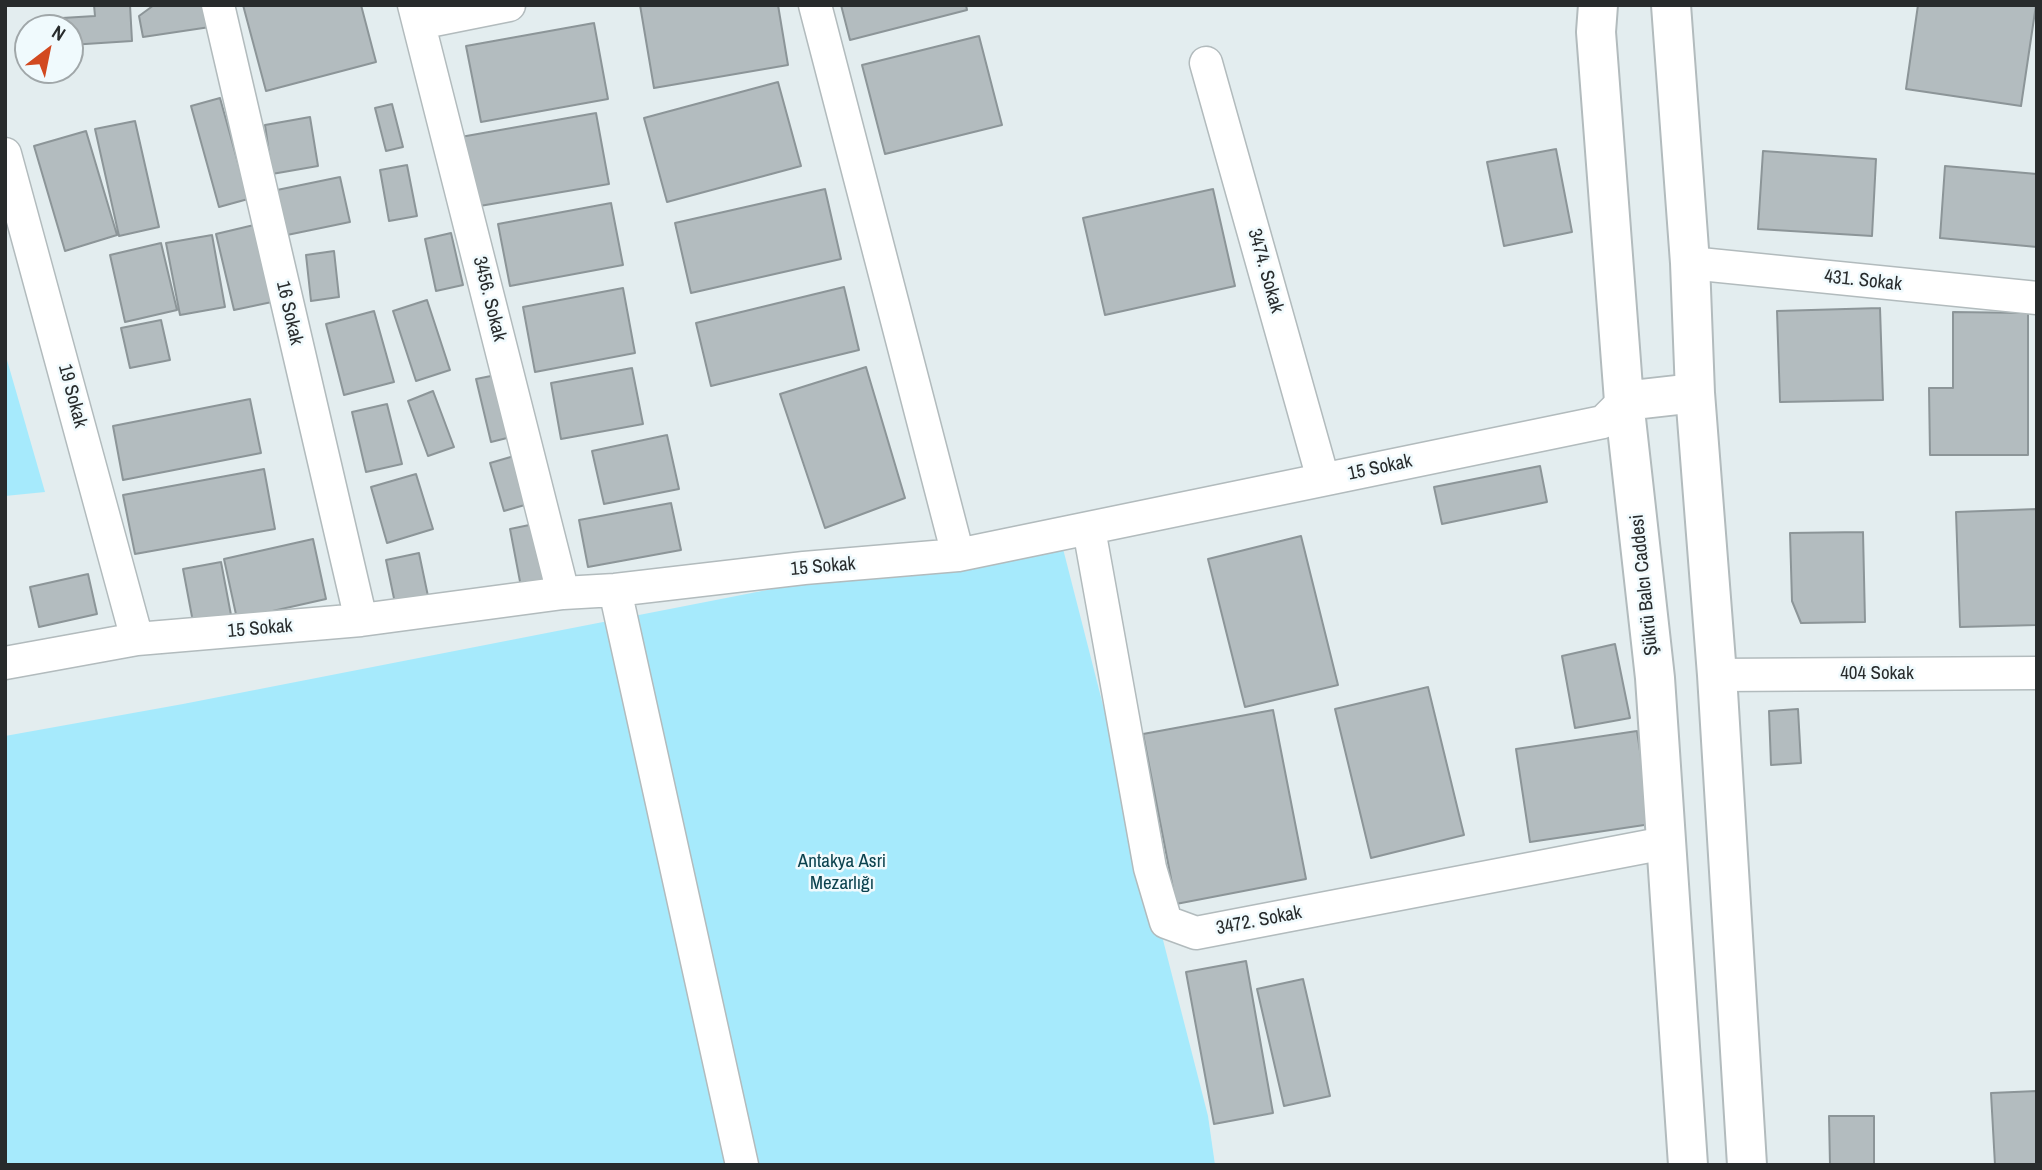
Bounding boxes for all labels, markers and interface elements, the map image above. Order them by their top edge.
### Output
north arrow [14,14,84,84]
text: N [47,19,71,47]
street label: 3474. Sokak [1242,226,1288,316]
street label: 3456. Sokak [467,254,511,344]
street label: 431. Sokak [1823,266,1903,296]
street label: 16 Sokak [271,279,307,347]
street label: 19 Sokak [53,362,91,430]
street label: 15 Sokak [1346,450,1414,486]
street label: Şükrü Balcı Caddesi [1626,513,1664,657]
street label: 15 Sokak [790,553,856,581]
street label: 15 Sokak [227,615,293,643]
street label: 404 Sokak [1840,663,1914,685]
park label: Antakya Asri Mezarlığı [798,851,886,895]
street label: 3472. Sokak [1214,902,1304,940]

